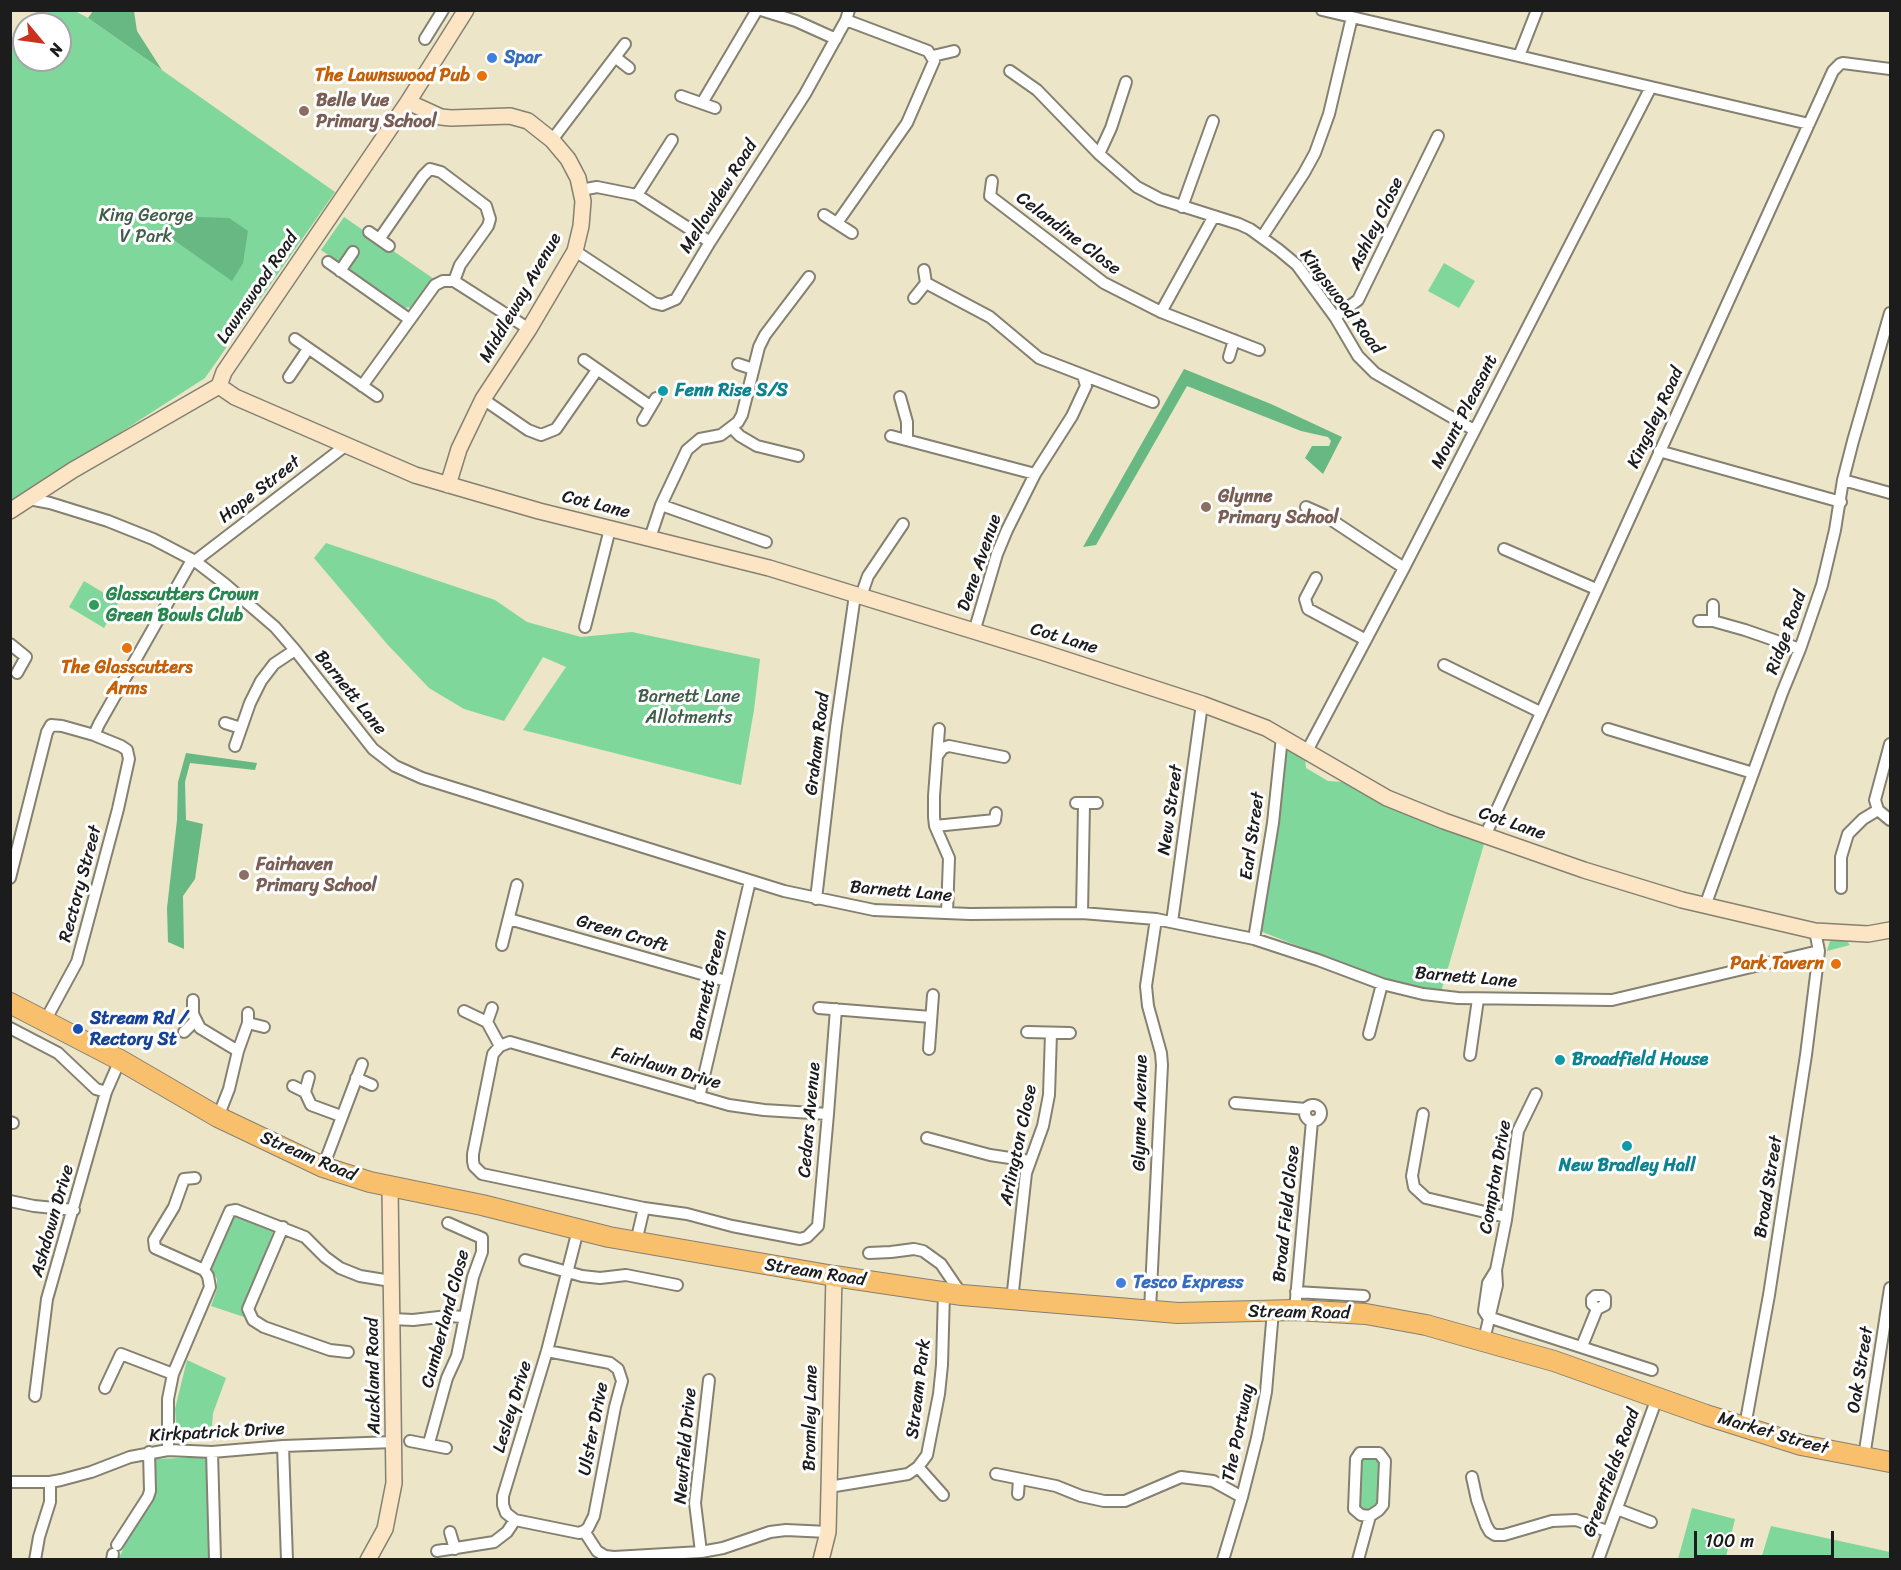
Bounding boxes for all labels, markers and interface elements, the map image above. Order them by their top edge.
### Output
north arrow [12,12,72,72]
text: N [41,38,72,62]
place label: Spar [504,47,541,69]
marker: Spar [485,51,499,65]
place label: The Lawnswood Pub [315,65,470,87]
marker: The Lawnswood Pub [475,69,489,83]
place label: Belle Vue Primary School [316,90,437,132]
marker: Belle Vue Primary School [297,104,311,118]
street label: Mellowdew Road [675,136,763,258]
street label: Ashley Close [1345,174,1409,274]
street label: Celandine Close [1011,188,1125,280]
park label: King George V Park [99,205,193,248]
street label: Lawnswood Road [213,228,303,348]
street label: Middleway Avenue [475,229,567,367]
street label: Kingswood Road [1295,245,1387,359]
street label: Mount Pleasant [1427,351,1503,473]
street label: Kingsley Road [1623,364,1689,472]
place label: Fenn Rise S/S [675,380,788,402]
marker: Fenn Rise S/S [656,384,670,398]
street label: Hope Street [215,451,305,529]
street label: Cot Lane [560,486,632,524]
place label: Glynne Primary School [1218,486,1339,528]
marker: Glynne Primary School [1199,500,1213,514]
street label: Dene Avenue [953,512,1007,614]
place label: Glasscutters Crown Green Bowls Club [106,584,259,626]
street label: Ridge Road [1762,588,1812,678]
marker: Glasscutters Crown Green Bowls Club [87,598,101,612]
street label: Cot Lane [1028,619,1100,659]
marker: The Glasscutters Arms [120,641,134,655]
street label: Barnett Lane [309,646,391,740]
place label: The Glasscutters Arms [61,657,193,700]
park label: Barnett Lane Allotments [638,686,740,728]
street label: Graham Road [801,691,835,797]
street label: New Street [1154,763,1188,857]
street label: Earl Street [1236,791,1270,881]
street label: Cot Lane [1476,803,1548,845]
street label: Rectory Street [55,823,107,945]
place label: Fairhaven Primary School [256,854,377,896]
marker: Fairhaven Primary School [237,868,251,882]
street label: Barnett Lane [849,877,953,907]
street label: Green Croft [574,911,670,957]
street label: Barnett Green [686,927,732,1043]
place label: Park Tavern [1730,953,1824,975]
marker: Park Tavern [1829,957,1843,971]
street label: Barnett Lane [1414,963,1518,993]
place label: Stream Rd / Rectory St [90,1008,187,1050]
marker: Stream Rd / Rectory St [71,1022,85,1036]
street label: Fairlawn Drive [609,1043,723,1095]
place label: Broadfield House [1572,1049,1708,1071]
marker: Broadfield House [1553,1053,1567,1067]
street label: Glynne Avenue [1129,1055,1153,1171]
street label: Cedars Avenue [794,1061,826,1179]
street label: Arlington Close [996,1083,1042,1207]
street label: Compton Drive [1475,1118,1517,1236]
street label: Stream Road [257,1127,359,1187]
street label: Broad Street [1750,1134,1788,1240]
marker: New Bradley Hall [1620,1139,1634,1153]
street label: Broad Field Close [1269,1145,1305,1283]
place label: New Bradley Hall [1559,1155,1695,1177]
street label: Ashdown Drive [27,1162,79,1280]
street label: Cumberland Close [417,1248,475,1390]
street label: Stream Road [763,1254,867,1292]
place label: Tesco Express [1133,1272,1244,1294]
marker: Tesco Express [1114,1276,1128,1290]
street label: Stream Road [1248,1301,1350,1325]
street label: Auckland Road [362,1318,386,1434]
street label: Oak Street [1844,1325,1878,1415]
street label: Stream Park [902,1338,936,1440]
street label: Lesley Drive [489,1358,537,1456]
street label: Bromley Lane [799,1365,823,1471]
street label: Ulster Drive [574,1380,614,1478]
street label: The Portway [1218,1382,1260,1484]
street label: Newfield Drive [670,1387,702,1505]
street label: Greenfields Road [1579,1406,1645,1540]
street label: Market Street [1715,1408,1831,1460]
street label: Kirkpatrick Drive [149,1419,285,1447]
scale bar [1697,1519,1836,1557]
text: 100 m [1705,1525,1754,1557]

